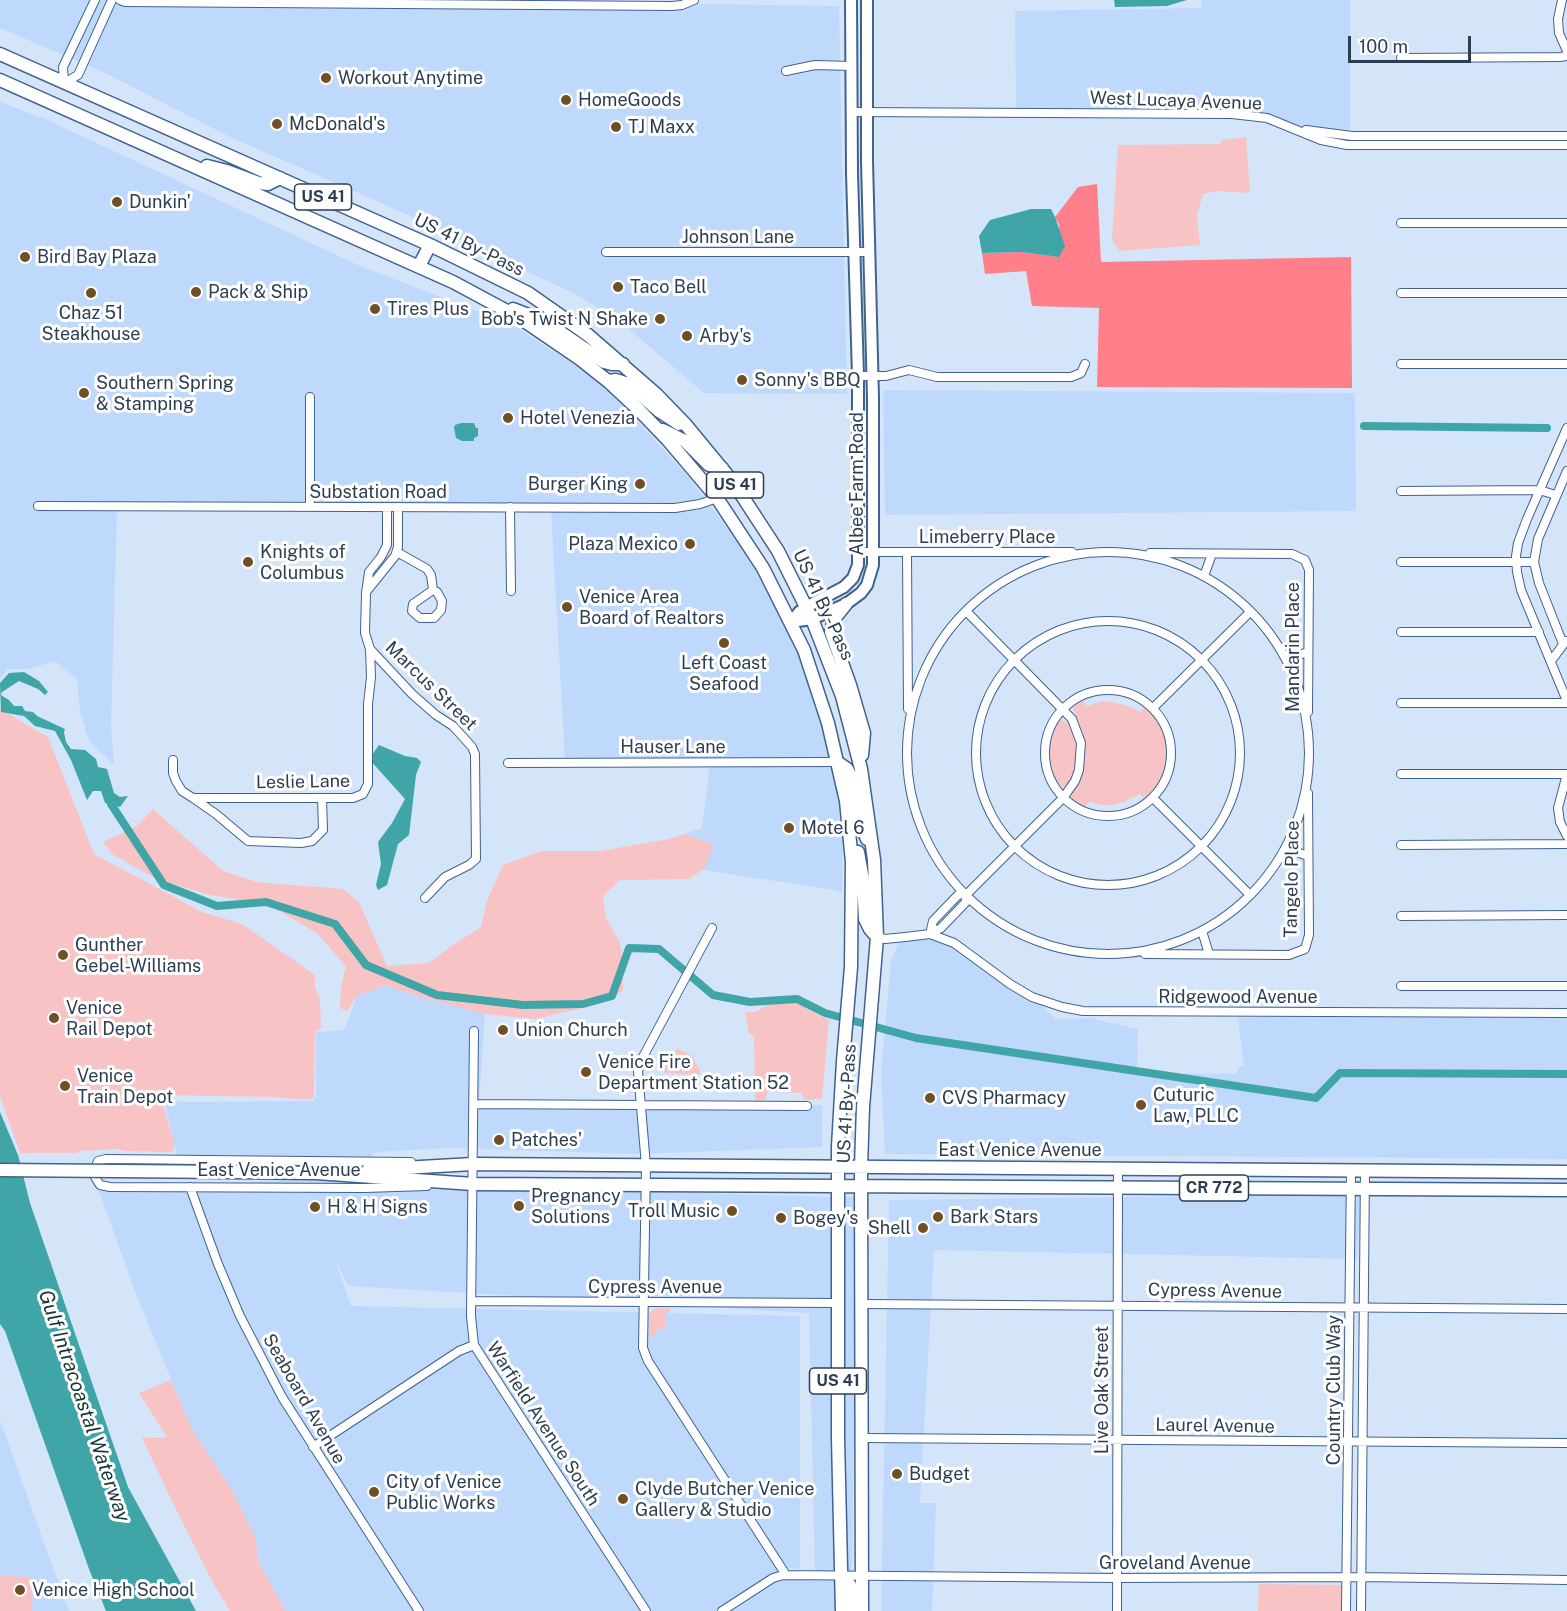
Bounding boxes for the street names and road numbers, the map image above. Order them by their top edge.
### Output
street label: West Lucaya Avenue [1089,87,1263,115]
road number: US 41 [294,184,352,210]
street label: US 41 By-Pass [410,209,528,281]
street label: Johnson Lane [682,226,794,248]
street label: Albee Farm Road [846,412,868,556]
road number: US 41 [706,472,764,498]
street label: Substation Road [309,481,447,503]
street label: Limeberry Place [919,526,1055,548]
street label: US 41 By-Pass [788,546,858,664]
street label: Mandarin Place [1282,582,1304,712]
street label: Marcus Street [381,637,481,735]
street label: Hauser Lane [620,736,726,758]
street label: Leslie Lane [256,770,350,794]
street label: Tangelo Place [1280,820,1304,938]
street label: Ridgewood Avenue [1158,986,1318,1008]
street label: US 41 By-Pass [833,1044,861,1164]
street label: East Venice Avenue [938,1139,1102,1161]
street label: East Venice Avenue [197,1159,361,1181]
road number: CR 772 [1180,1175,1248,1201]
street label: Cypress Avenue [588,1276,722,1298]
street label: Cypress Avenue [1148,1279,1282,1303]
street label: Country Club Way [1323,1315,1345,1465]
street label: Live Oak Street [1091,1326,1113,1454]
street label: Seaboard Avenue [258,1330,350,1468]
street label: Warfield Avenue South [482,1338,604,1510]
road number: US 41 [810,1368,866,1394]
street label: Laurel Avenue [1155,1414,1275,1438]
street label: Groveland Avenue [1099,1552,1251,1574]

